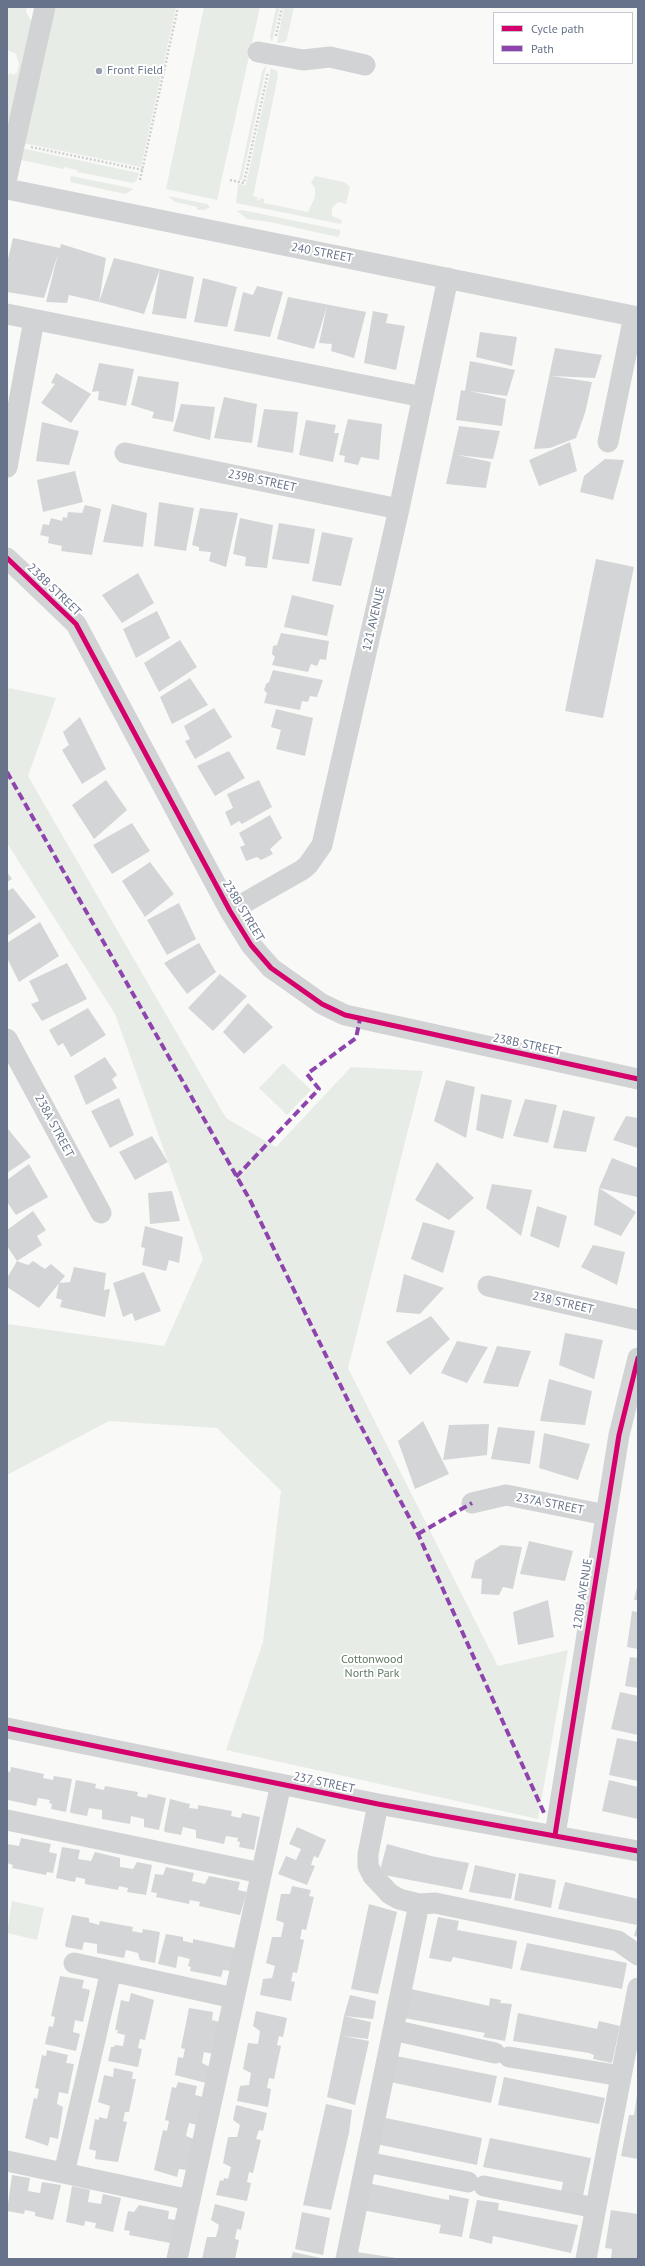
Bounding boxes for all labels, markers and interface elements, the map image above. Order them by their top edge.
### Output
legend [493,12,633,64]
text: Cycle path [531,21,584,36]
text: Path [531,41,554,56]
place label: Front Field [107,64,163,78]
marker: Front Field [94,66,104,76]
street label: 240 STREET [290,240,354,266]
street label: 239B STREET [226,467,298,495]
street label: 238B STREET [24,561,84,619]
street label: 121 AVENUE [360,586,388,652]
street label: 238B STREET [219,877,267,945]
street label: 238B STREET [491,1031,563,1059]
street label: 238A STREET [31,1092,77,1160]
street label: 238 STREET [531,1289,595,1317]
street label: 237A STREET [515,1490,585,1518]
street label: 120B AVENUE [570,1557,596,1631]
park label: Cottonwood North Park [341,1653,403,1681]
street label: 237 STREET [292,1769,356,1797]

